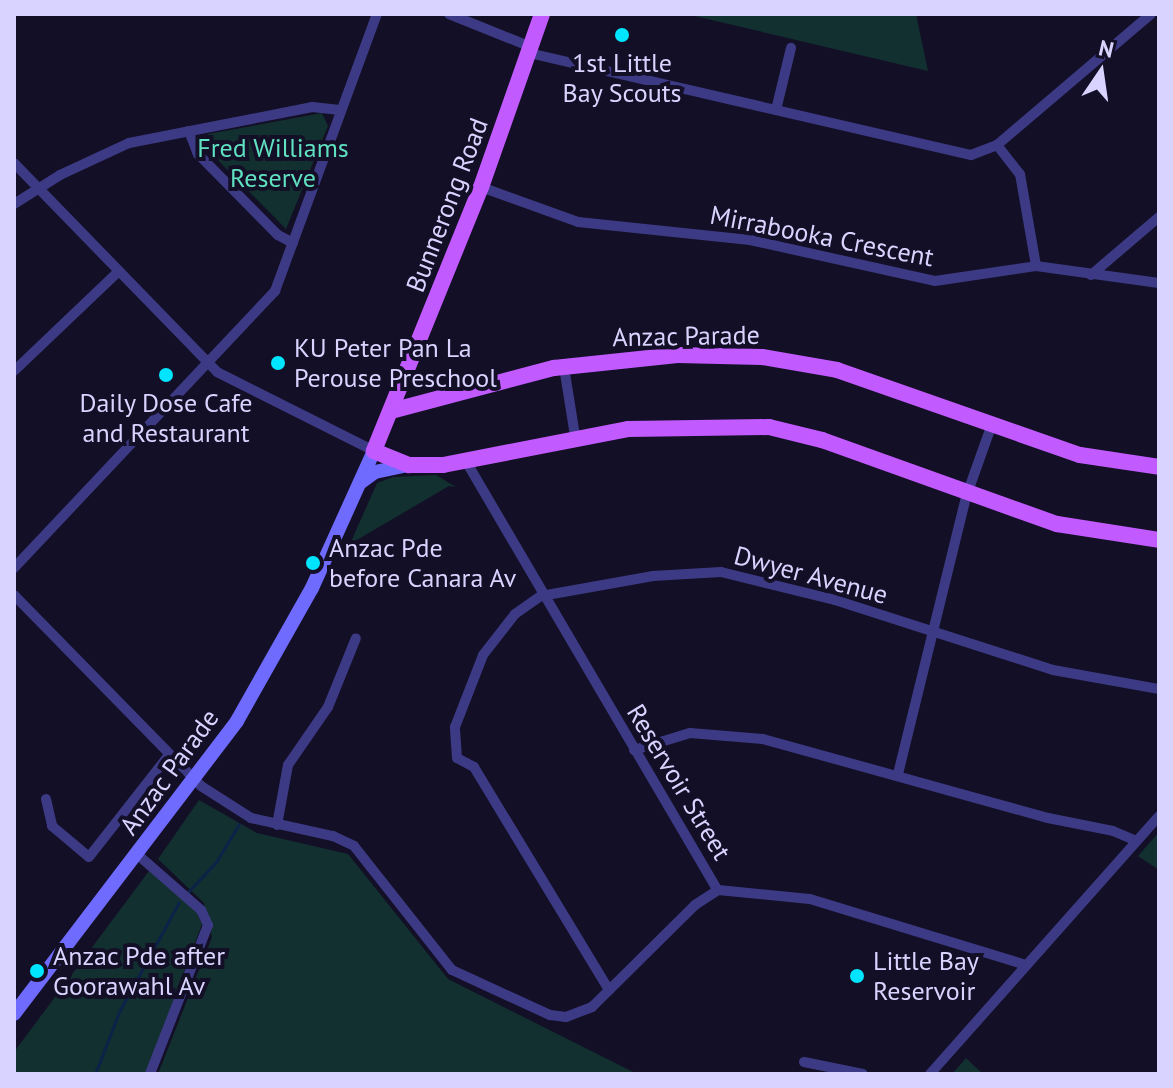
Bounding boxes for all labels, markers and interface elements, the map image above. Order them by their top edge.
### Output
marker: 1st Little Bay Scouts [613,26,631,44]
north arrow [1061,32,1141,112]
text: N [1096,33,1117,64]
place label: 1st Little Bay Scouts [562,47,682,108]
street label: Bunnerong Road [400,114,494,296]
park label: Fred Williams Reserve [197,132,349,194]
street label: Mirrabooka Crescent [708,199,936,273]
street label: Anzac Parade [612,319,760,353]
place label: KU Peter Pan La Perouse Preschool [294,332,497,394]
marker: KU Peter Pan La Perouse Preschool [269,354,287,372]
marker: Daily Dose Cafe and Restaurant [157,366,175,384]
place label: Daily Dose Cafe and Restaurant [79,387,253,448]
place label: Anzac Pde before Canara Av [329,532,517,594]
street label: Dwyer Avenue [731,539,891,611]
marker: Anzac Pde before Canara Av [304,554,322,572]
street label: Reservoir Street [620,699,738,865]
street label: Anzac Parade [113,703,225,841]
place label: Anzac Pde after Goorawahl Av [53,940,226,1002]
place label: Little Bay Reservoir [873,945,979,1006]
marker: Anzac Pde after Goorawahl Av [28,962,46,980]
marker: Little Bay Reservoir [848,967,866,985]

